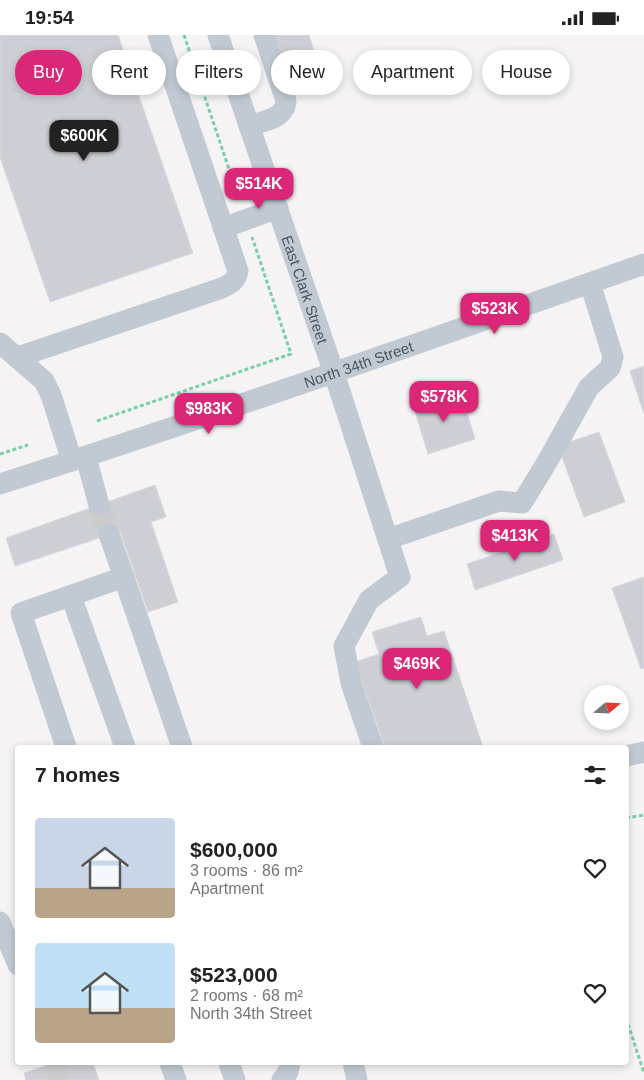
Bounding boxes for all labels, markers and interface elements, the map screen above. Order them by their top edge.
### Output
text: 19:54 [25,7,74,28]
chip: Buy [15,50,82,95]
chip: Rent [92,50,166,95]
chip: Filters [176,50,261,95]
chip: New [271,50,343,95]
chip: Apartment [353,50,472,95]
chip: House [482,50,570,95]
pin: $600K [49,119,119,162]
text: $600K [60,127,108,144]
pin: $514K [224,167,294,210]
text: $514K [235,175,283,192]
street label: East Clark Street [279,233,332,347]
pin: $523K [460,293,530,335]
text: $523K [471,300,519,317]
street label: North 34th Street [302,337,416,391]
pin: $578K [409,381,479,423]
text: $578K [420,388,468,405]
pin: $983K [174,393,244,435]
text: $983K [185,400,233,417]
pin: $413K [480,519,550,562]
text: $413K [491,527,539,544]
pin: $469K [382,647,452,690]
text: $469K [393,655,441,672]
north arrow [584,685,629,730]
map controls [584,685,629,730]
icon: filters [581,761,609,789]
text: 7 homes [35,763,120,786]
icon: home [75,838,135,898]
text: $600,000 [190,838,278,861]
icon: heart [581,854,609,882]
text: 3 rooms · 86 m² [190,862,303,879]
text: Apartment [190,880,264,897]
icon: home [75,963,135,1023]
text: $523,000 [190,963,278,986]
icon: heart [581,979,609,1007]
text: 2 rooms · 68 m² [190,987,303,1004]
text: North 34th Street [190,1005,312,1022]

